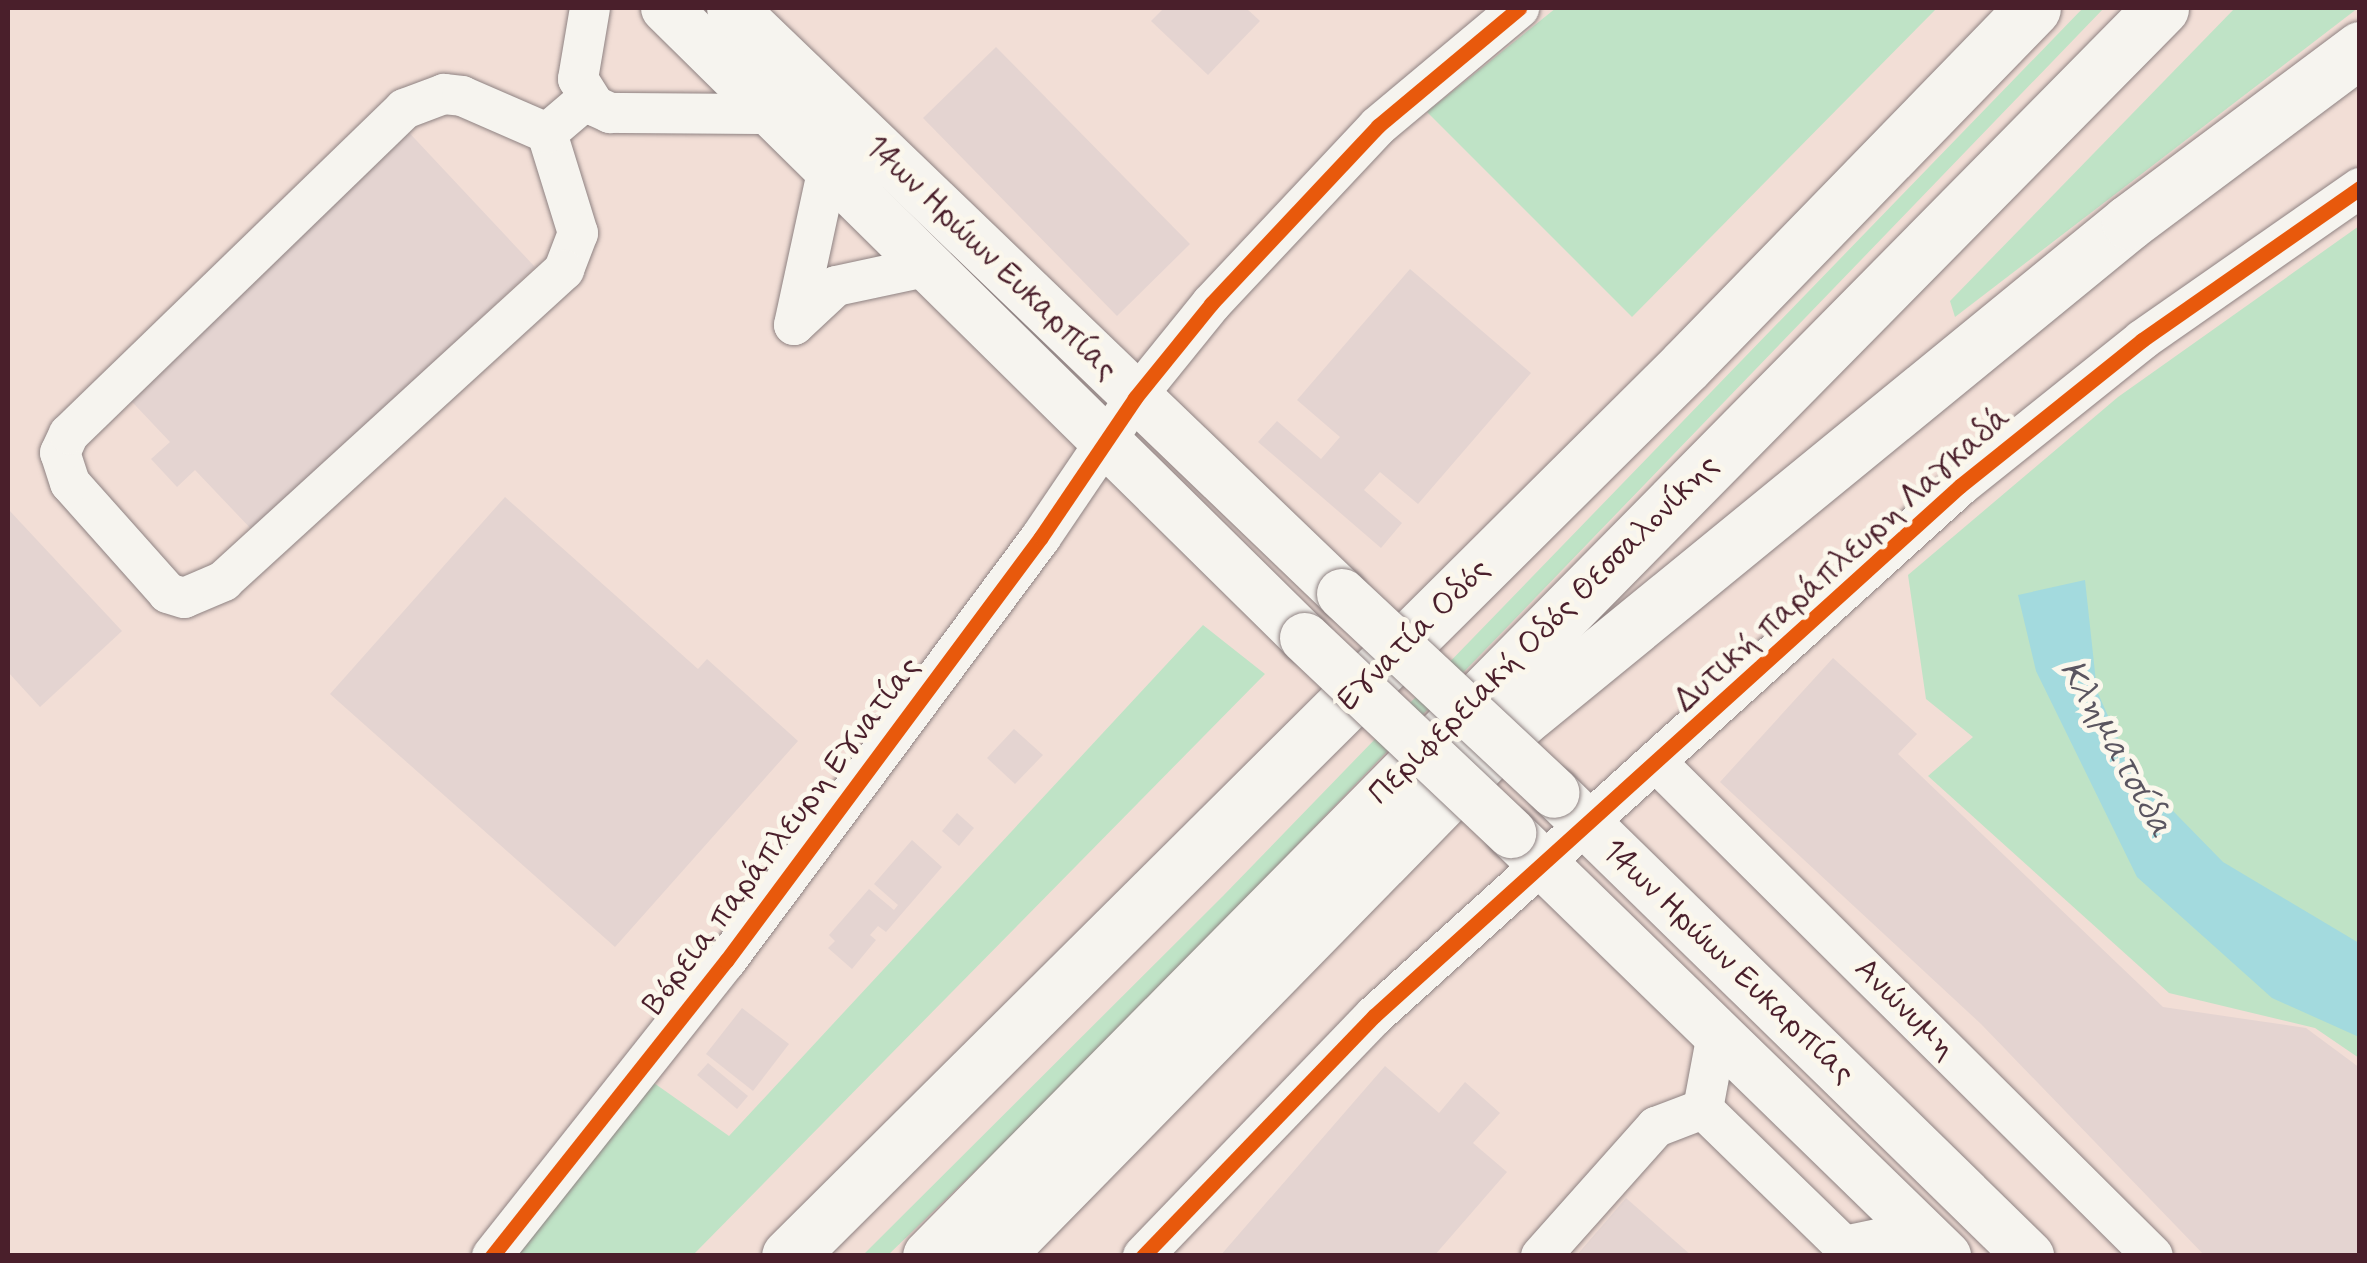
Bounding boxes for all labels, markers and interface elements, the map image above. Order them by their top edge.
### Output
street label: 14ων Ηρώων Ευκαρπίας [857,127,1125,389]
street label: Δυτική παράπλευρη Λαγκαδά [1667,399,2019,721]
street label: Περιφερειακή Οδός Θεσσαλονίκης [1361,447,1727,813]
street label: Εγνατία Οδός [1330,551,1498,719]
street label: Βόρεια παράπλευρη Εγνατίας [635,649,929,1023]
water label: Κληματσίδα [2050,653,2182,845]
street label: 14ων Ηρώων Ευκαρπίας [1594,831,1862,1093]
street label: Ανώνυμη [1846,950,1964,1068]

